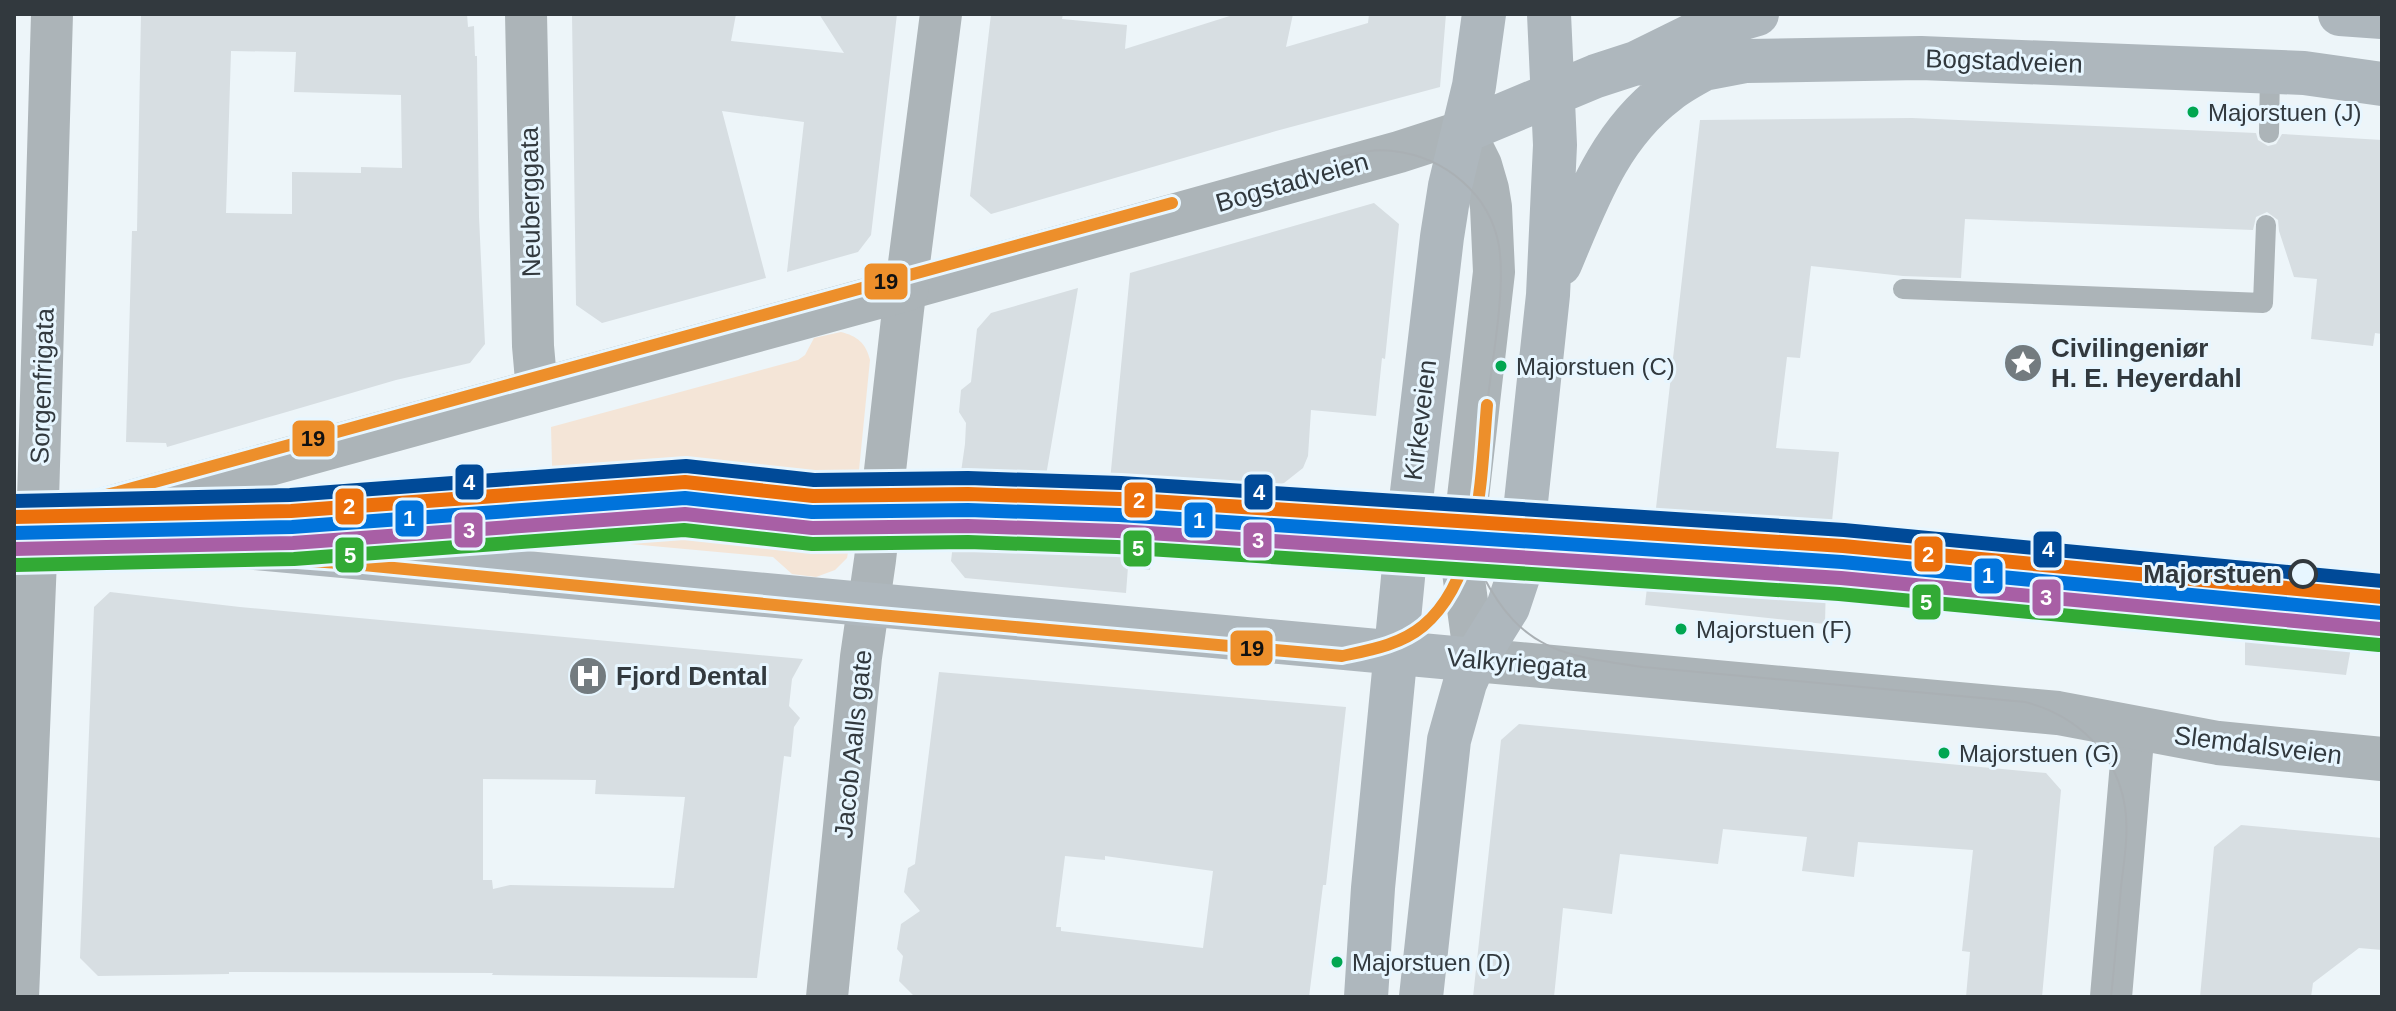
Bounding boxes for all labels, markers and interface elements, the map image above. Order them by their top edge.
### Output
street label: Bogstadveien [1925,43,2083,79]
place label: Majorstuen (J) [2208,99,2361,126]
marker: Majorstuen (J) [2185,104,2201,120]
street label: Neuberggata [514,126,546,277]
street label: Bogstadveien [1212,146,1372,218]
line badge: 19 [863,262,909,301]
text: 19 [874,269,898,294]
street label: Sorgenfrigata [24,307,60,465]
place label: Civilingeniør H. E. Heyerdahl [2051,333,2242,393]
place icon: Civilingeniør H. E. Heyerdahl [2002,342,2044,384]
place label: Majorstuen (C) [1516,353,1675,380]
street label: Kirkeveien [1398,358,1442,482]
marker: Majorstuen (C) [1493,358,1509,374]
line badge: 19 [291,419,336,458]
text: 19 [301,426,325,451]
line badge: 4 [454,463,485,501]
text: 4 [463,470,476,495]
line badge: 4 [1243,473,1274,511]
text: 4 [1253,480,1266,505]
line badge: 2 [1123,481,1154,519]
line badge: 2 [334,487,365,526]
text: 2 [1133,488,1145,513]
text: 2 [343,494,355,519]
line badge: 1 [394,499,425,538]
line badge: 1 [1183,501,1214,539]
text: 1 [403,506,415,531]
text: 1 [1193,508,1205,533]
line badge: 3 [453,511,484,549]
text: 3 [463,518,475,543]
line badge: 3 [1242,521,1273,559]
text: 3 [1252,528,1264,553]
line badge: 5 [1122,529,1153,568]
line badge: 4 [2032,530,2063,569]
line badge: 2 [1913,535,1944,573]
line badge: 5 [334,536,365,574]
text: 5 [1132,536,1144,561]
text: 4 [2042,537,2055,562]
text: 2 [1922,542,1934,567]
text: 5 [344,543,356,568]
line badge: 1 [1973,557,2004,595]
place label: Majorstuen [2143,559,2282,589]
marker: Majorstuen [2289,560,2317,588]
text: 1 [1982,563,1994,588]
line badge: 3 [2031,578,2062,617]
line badge: 5 [1911,583,1942,621]
text: 3 [2040,585,2052,610]
text: 5 [1920,590,1932,615]
place label: Majorstuen (F) [1696,616,1852,643]
marker: Majorstuen (F) [1673,621,1689,637]
line badge: 19 [1229,629,1274,667]
text: 19 [1240,636,1264,661]
street label: Valkyriegata [1445,642,1589,684]
street label: Jacob Aalls gate [828,648,878,840]
hospital icon: Fjord Dental [567,655,609,697]
place label: Fjord Dental [616,661,768,691]
street label: Slemdalsveien [2172,720,2344,770]
place label: Majorstuen (G) [1959,740,2119,767]
marker: Majorstuen (G) [1936,745,1952,761]
place label: Majorstuen (D) [1352,949,1511,976]
marker: Majorstuen (D) [1329,954,1345,970]

